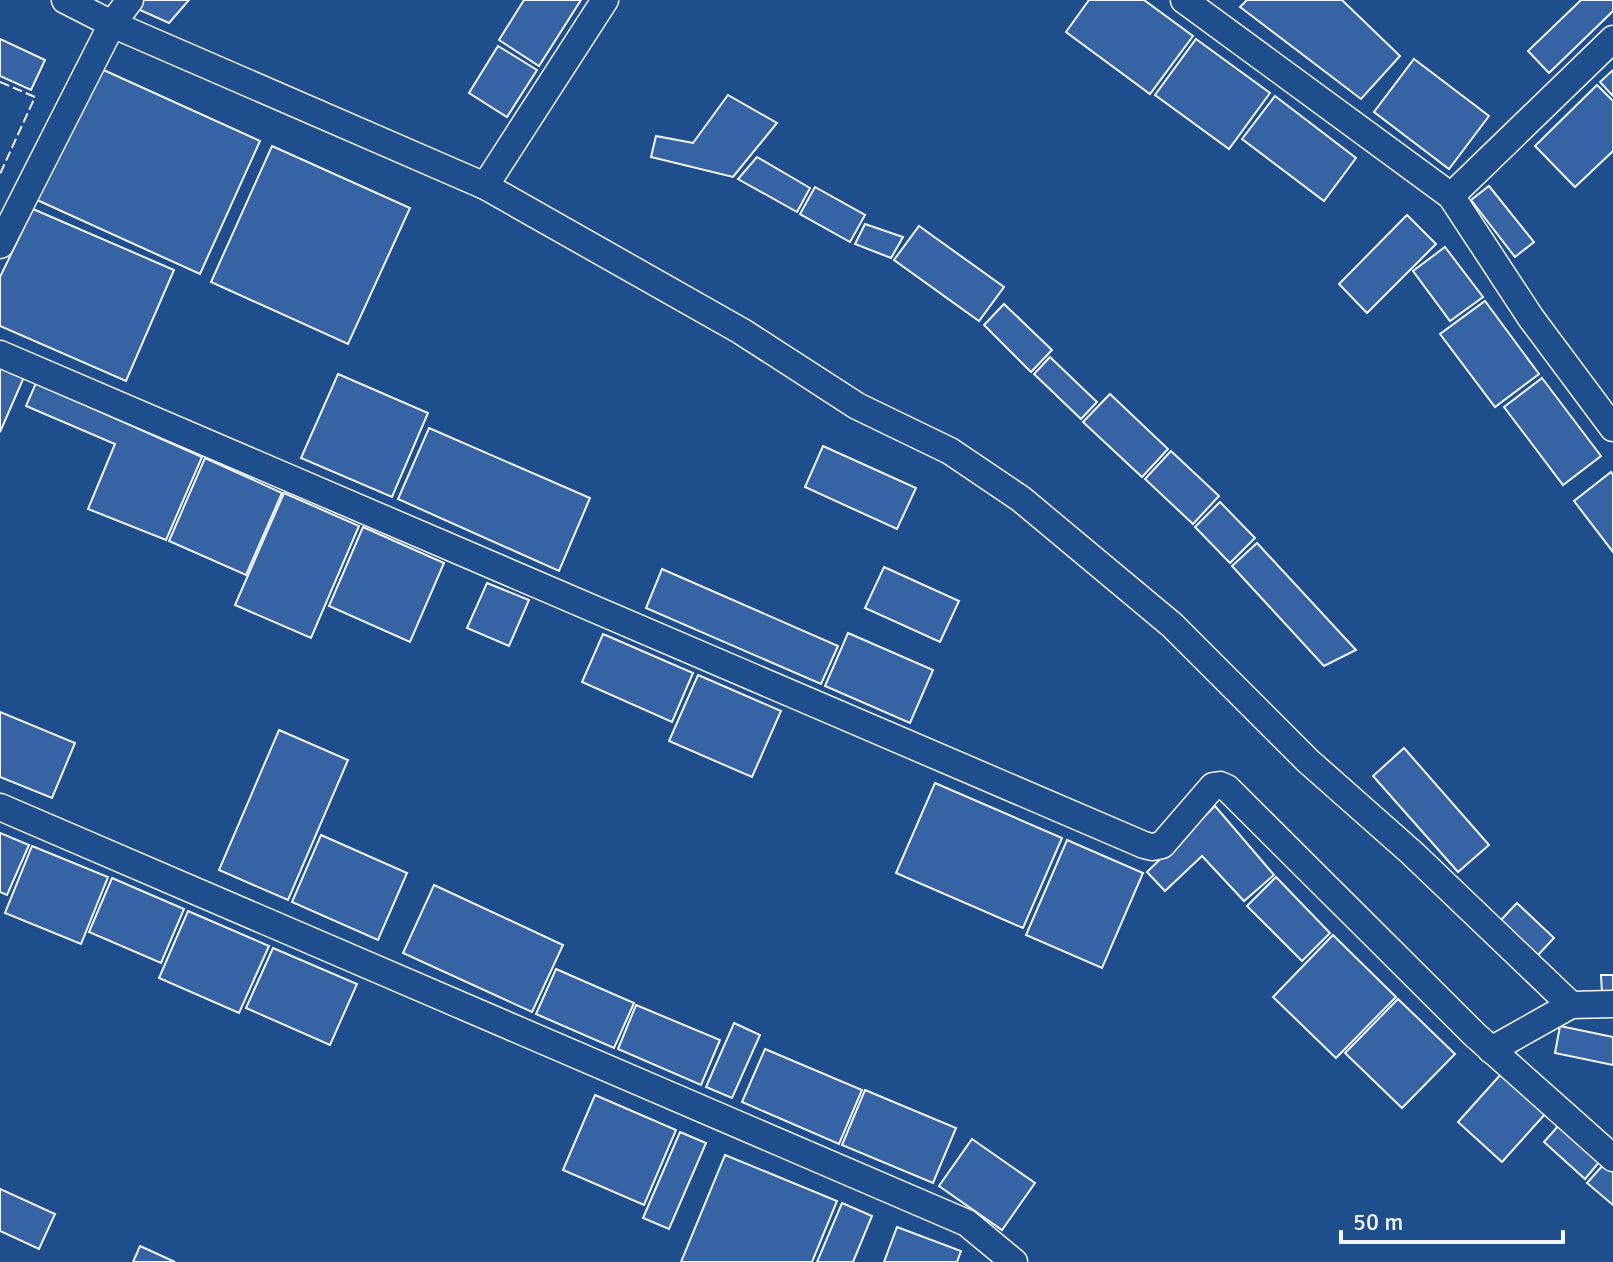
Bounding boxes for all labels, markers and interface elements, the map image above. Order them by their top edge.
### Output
scale bar [1341,1194,1563,1244]
text: 50 m [1353,1207,1403,1237]

